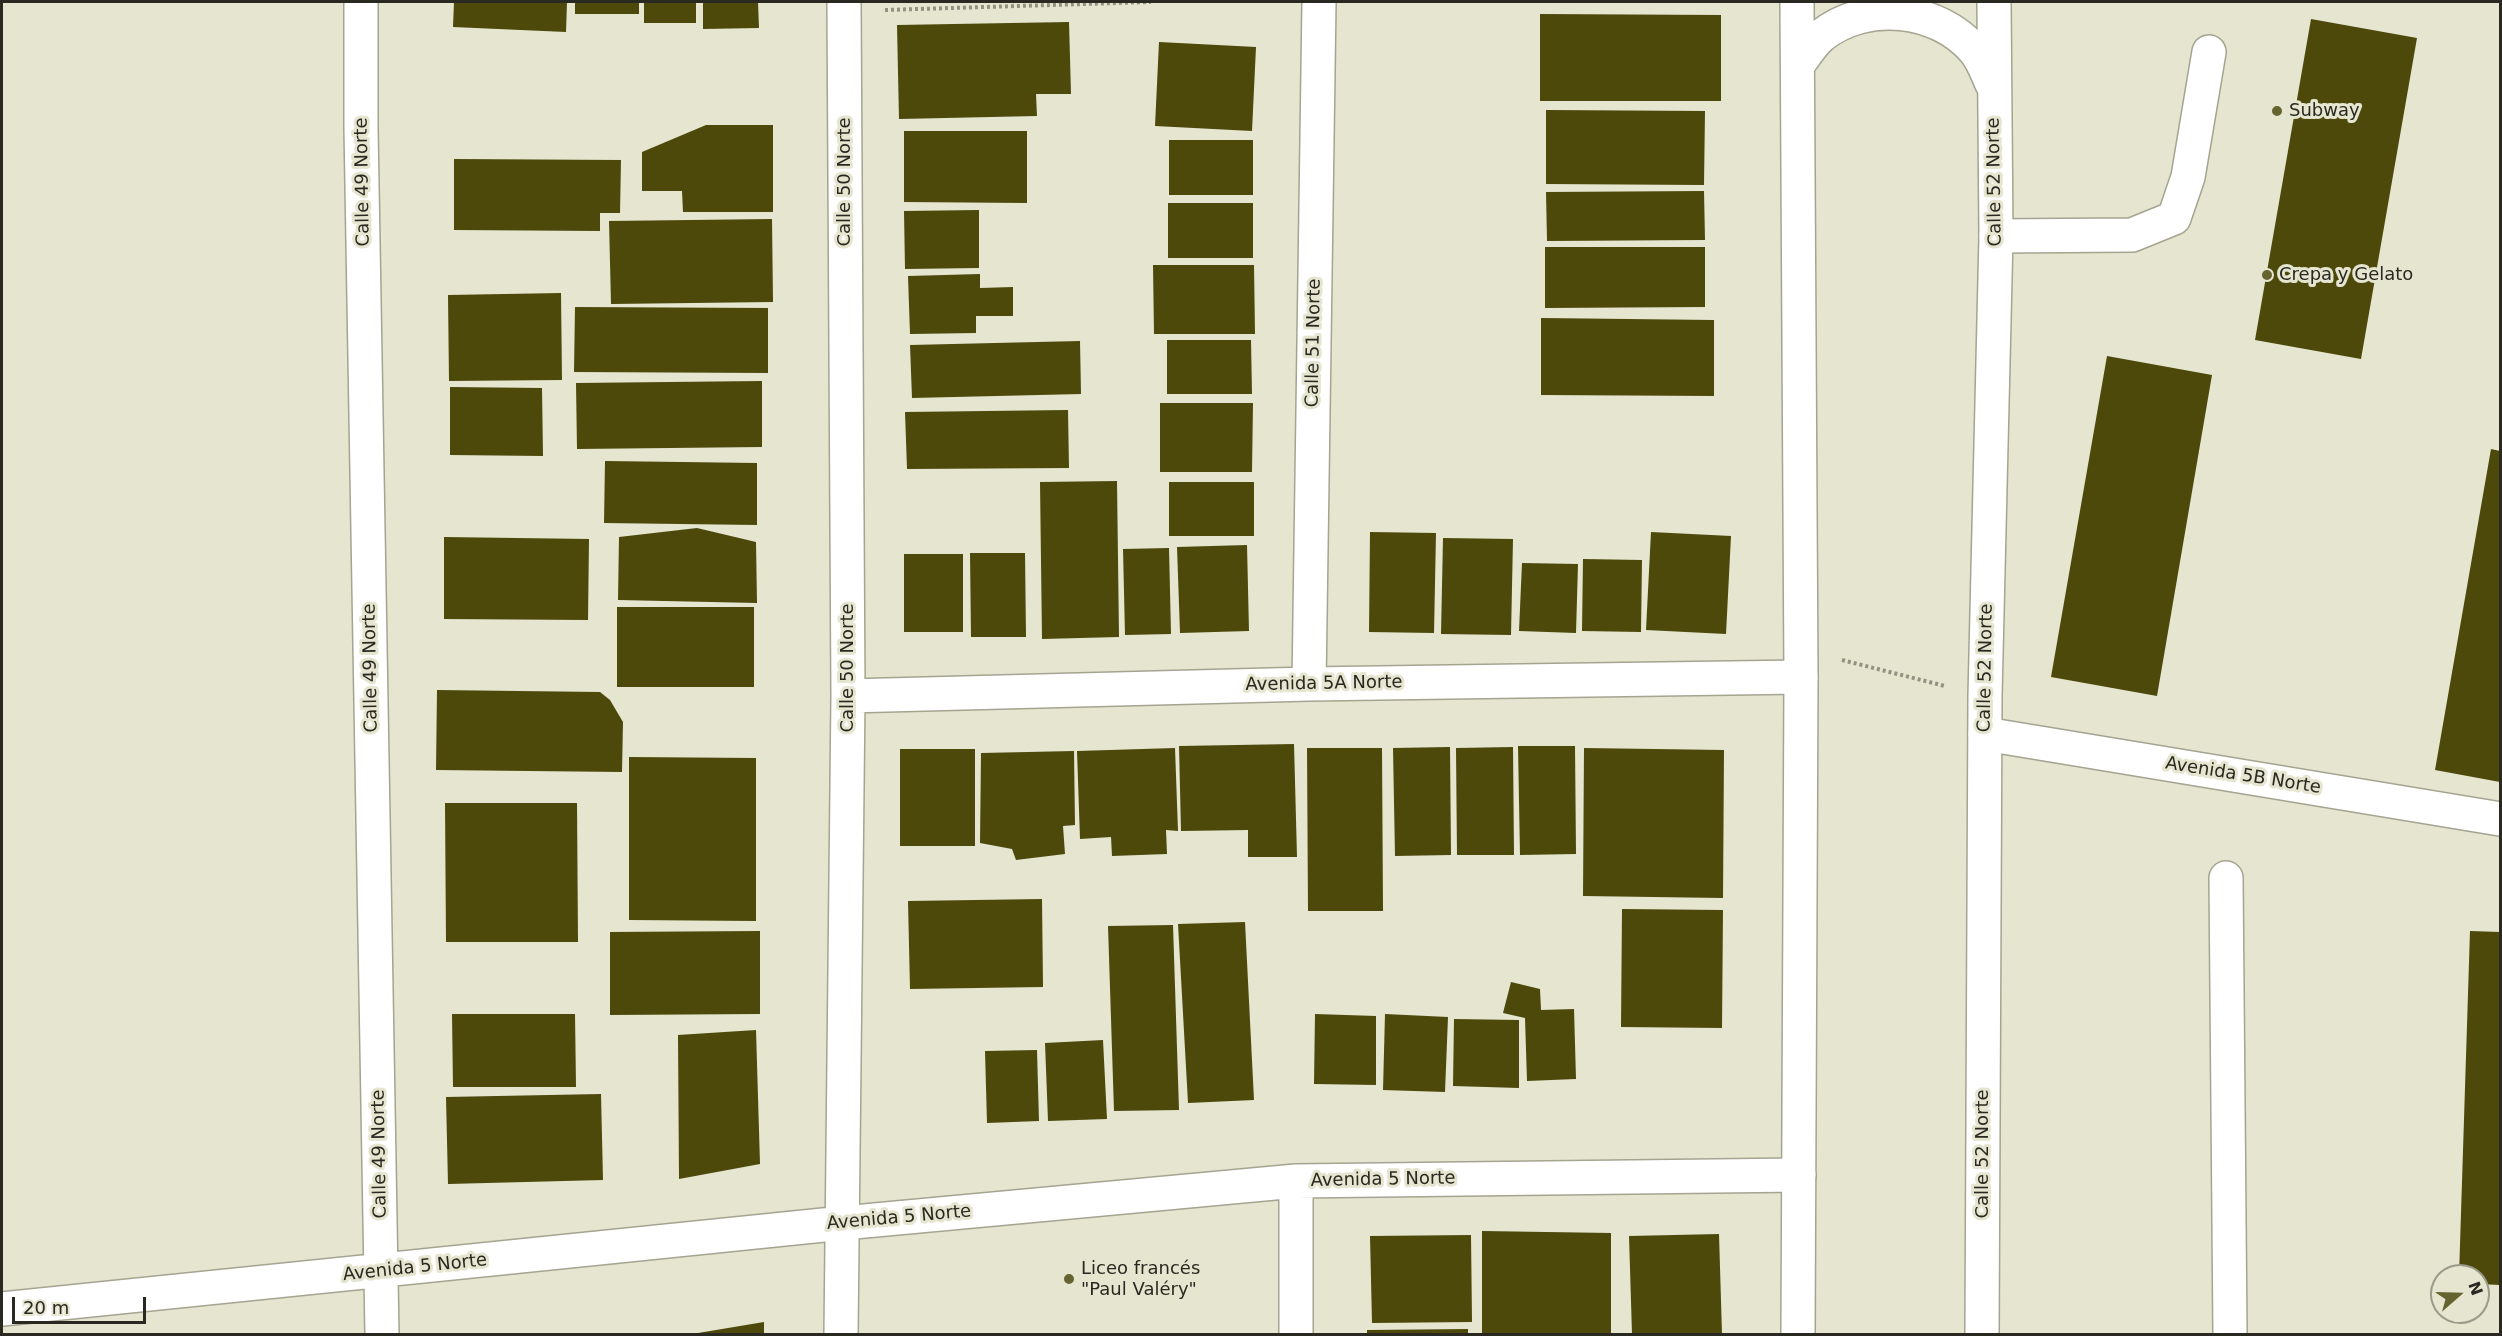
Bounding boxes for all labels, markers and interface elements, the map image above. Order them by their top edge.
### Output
place label: Subway [2289,100,2360,122]
marker: Subway [2270,104,2284,118]
street label: Calle 49 Norte [351,117,375,247]
street label: Calle 50 Norte [834,117,856,247]
street label: Calle 52 Norte [1983,117,2007,247]
place label: Crepa y Gelato [2279,264,2413,286]
marker: Crepa y Gelato [2260,268,2274,282]
street label: Calle 51 Norte [1302,278,1326,408]
street label: Calle 49 Norte [359,603,383,733]
street label: Calle 50 Norte [837,603,859,733]
street label: Calle 52 Norte [1974,603,1998,733]
street label: Avenida 5A Norte [1245,672,1403,696]
street label: Avenida 5B Norte [2164,753,2322,799]
street label: Calle 49 Norte [368,1089,392,1219]
street label: Calle 52 Norte [1972,1089,1994,1219]
street label: Avenida 5 Norte [1310,1168,1456,1192]
street label: Avenida 5 Norte [826,1201,972,1235]
street label: Avenida 5 Norte [342,1250,488,1286]
place label: Liceo francés "Paul Valéry" [1081,1258,1200,1300]
north arrow [2430,1264,2490,1324]
marker: Liceo francés "Paul Valéry" [1062,1272,1076,1286]
text: N [2464,1279,2487,1298]
scale bar [15,1285,148,1323]
text: 20 m [23,1297,69,1318]

